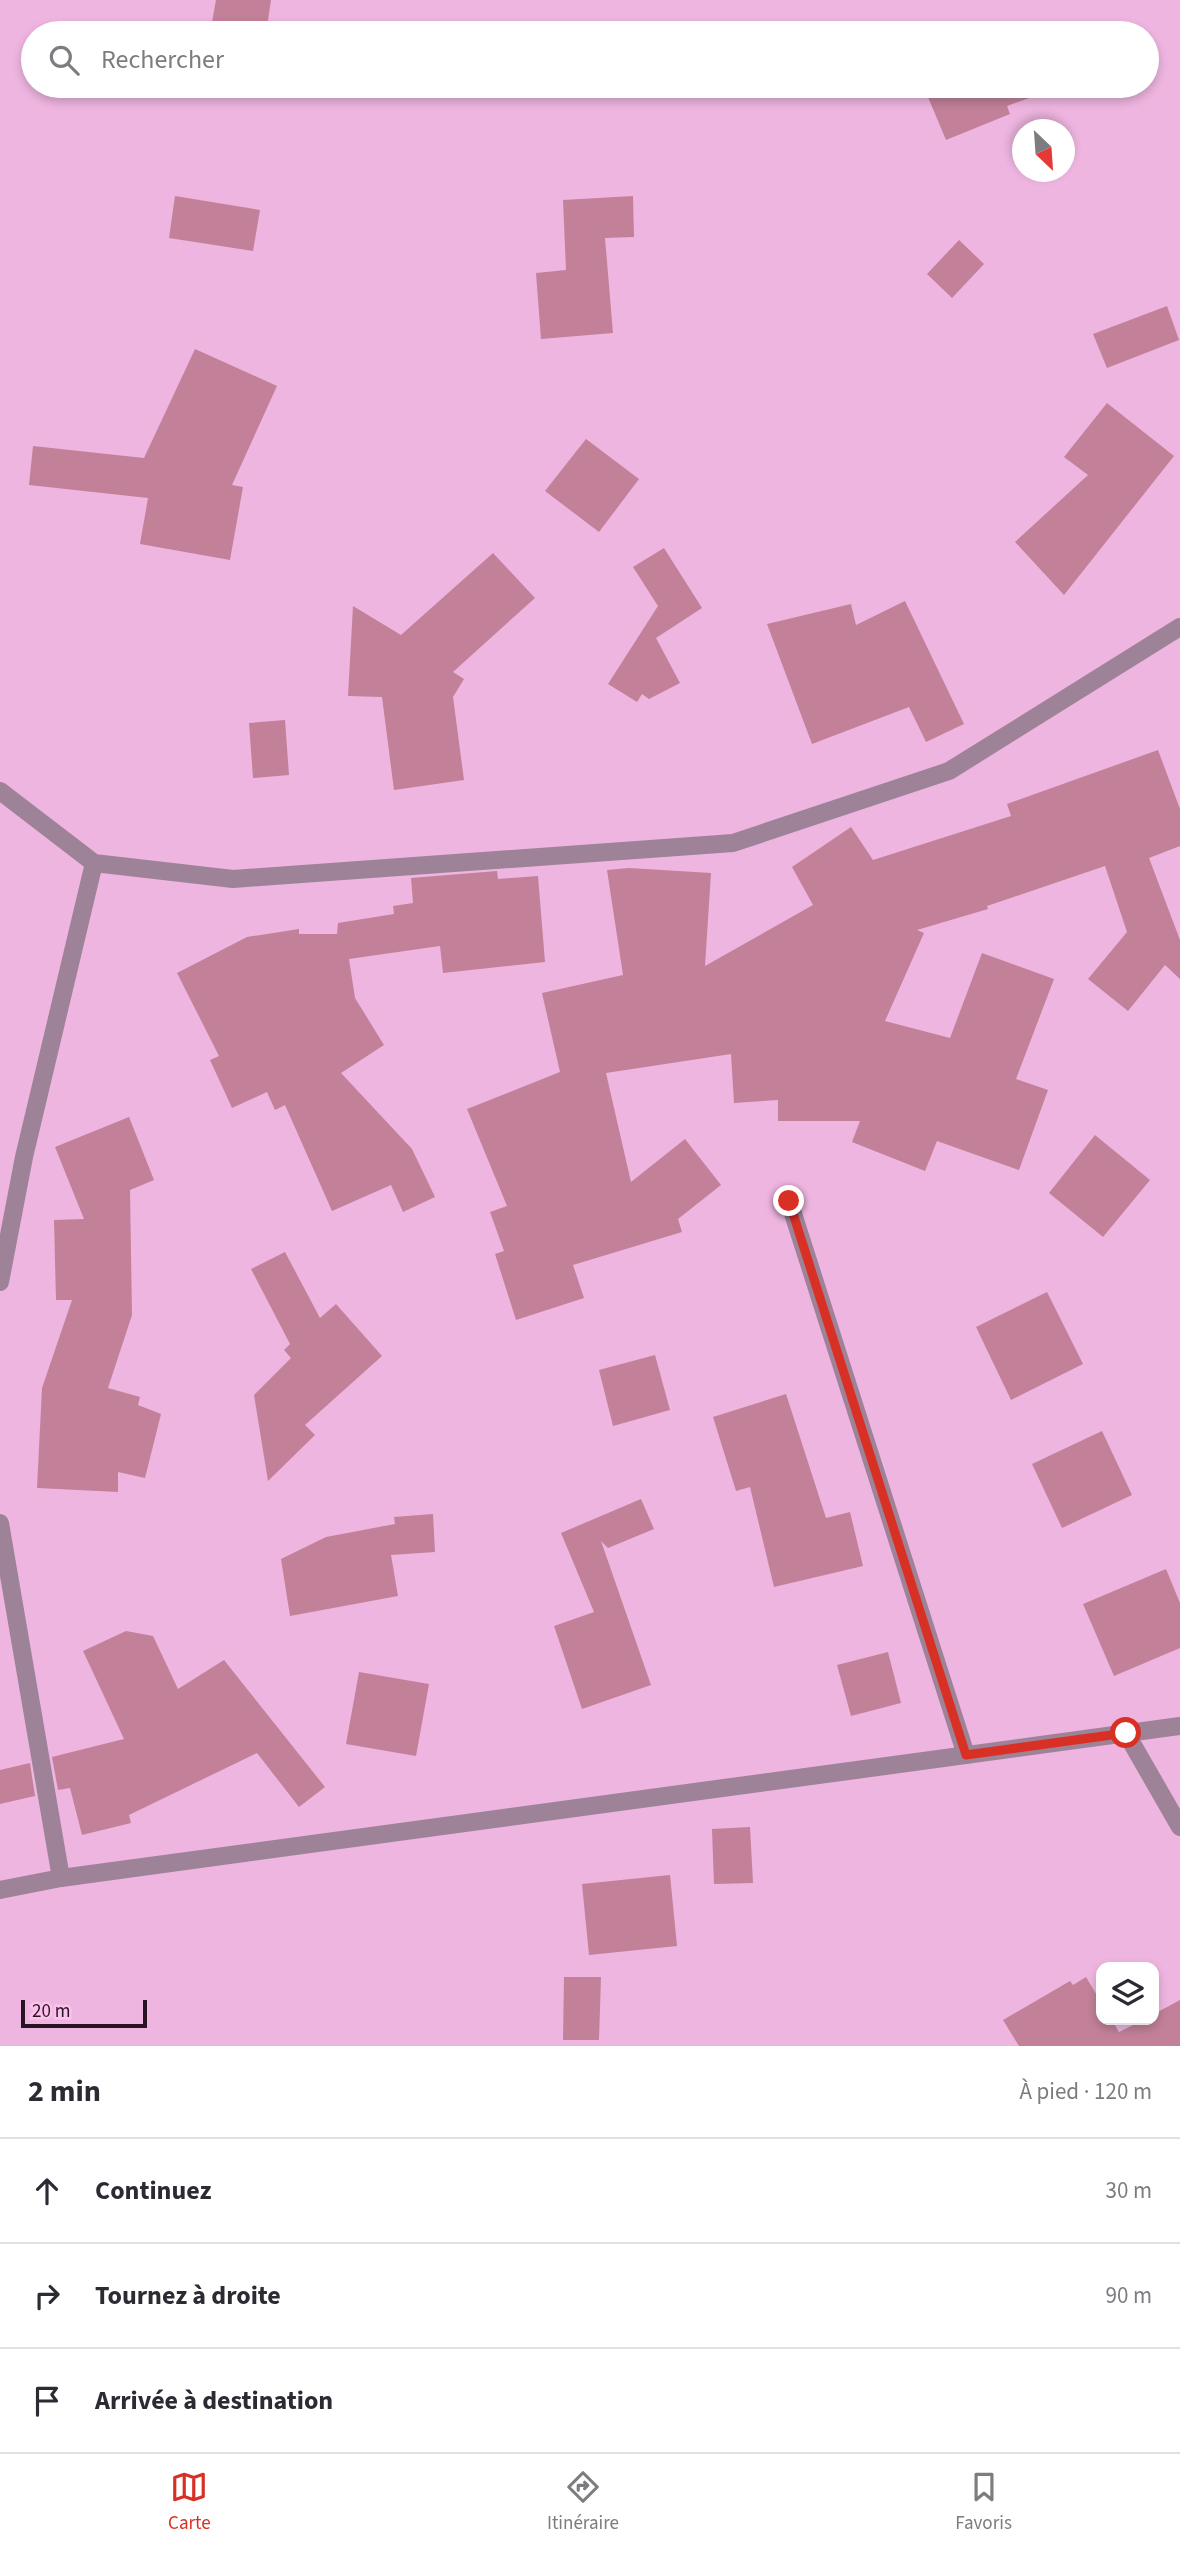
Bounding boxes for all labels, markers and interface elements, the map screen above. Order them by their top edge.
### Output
search box [21,21,1159,98]
icon: search [45,41,83,79]
text: Rechercher [101,41,224,78]
north arrow [1012,119,1075,182]
route end [773,1185,804,1216]
route start [1110,1717,1141,1748]
map controls [1096,1962,1159,2025]
button: layers [1096,1962,1159,2025]
scale bar [21,1997,147,2029]
text: 20 m [32,1998,70,2025]
text: 2 min [28,2070,101,2113]
text: À pied · 120 m [1019,2075,1152,2108]
icon: ahead [28,2172,66,2210]
text: Continuez [95,2172,211,2209]
text: 30 m [1105,2174,1152,2207]
icon: right [28,2277,66,2315]
text: Tournez à droite [95,2277,281,2314]
text: 90 m [1105,2279,1152,2312]
icon: arrive [28,2382,66,2420]
text: Arrivée à destination [95,2382,333,2419]
tab: Carte [168,2468,211,2537]
tab: Itinéraire [547,2468,619,2537]
tab: Favoris [955,2468,1012,2537]

